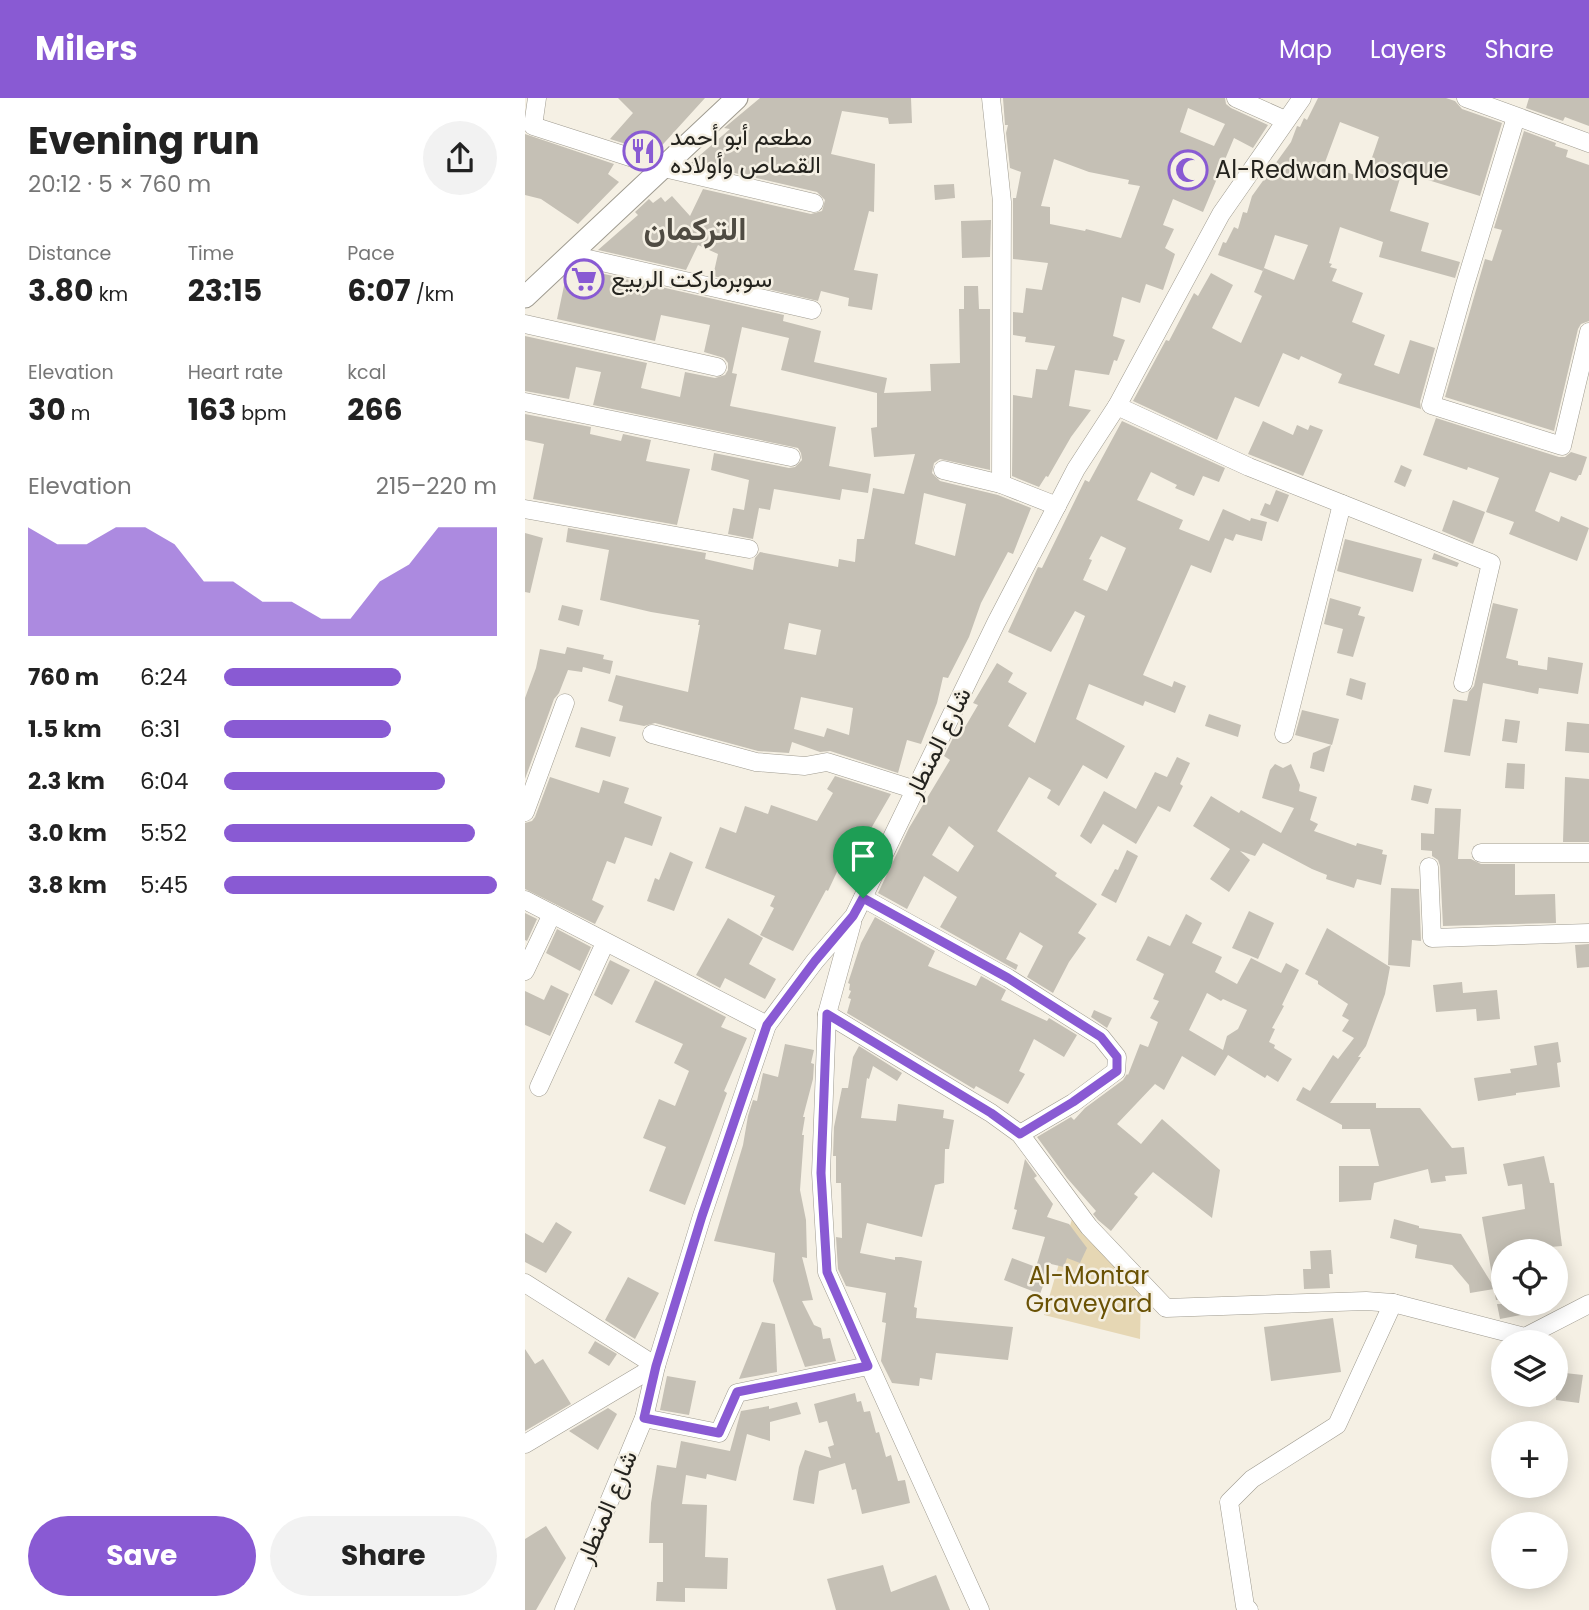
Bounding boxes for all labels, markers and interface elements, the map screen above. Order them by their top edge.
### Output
text: Milers [35,25,138,72]
text: Map [1279,33,1332,66]
text: Layers [1370,33,1446,66]
text: Share [1484,33,1554,66]
text: Evening run [28,114,260,167]
place label: مطعم أبو أحمد القصاص وأولاده [670,120,821,181]
button: share [423,121,497,195]
restaurant icon: مطعم أبو أحمد القصاص وأولاده [622,130,664,172]
mosque icon: Al-Redwan Mosque [1167,149,1209,191]
place label: Al-Redwan Mosque [1215,153,1449,186]
text: 20:12 · 5 × 760 m [28,168,211,200]
district label: التركمان [643,206,747,251]
text: Distance [28,240,111,267]
text: Time [188,240,234,267]
text: Pace [347,240,395,267]
supermarket icon: سوبرماركت الربيع [563,258,605,300]
place label: سوبرماركت الربيع [611,262,772,296]
text: 3.80 [28,269,94,312]
text: 23:15 [188,269,262,312]
text: 6:07 [347,269,411,312]
text: km [94,281,128,308]
text: /km [411,281,454,308]
text: Elevation [28,359,114,386]
text: Heart rate [188,359,283,386]
text: kcal [347,359,386,386]
text: 30 [28,388,66,431]
text: 163 [188,388,236,431]
text: 266 [347,388,403,431]
text: m [66,400,90,427]
text: bpm [236,400,287,427]
text: Elevation [28,470,132,502]
text: 215–220 m [376,470,497,502]
text: 760 m [28,661,99,693]
text: 6:24 [140,661,187,693]
street label: شارع المنطار [896,682,979,805]
text: 1.5 km [28,713,102,745]
text: 6:31 [140,713,180,745]
text: 2.3 km [28,765,105,797]
text: 6:04 [140,765,188,797]
text: 3.0 km [28,817,107,849]
text: 5:52 [140,817,187,849]
pin [833,826,893,898]
icon: arrive [844,837,882,875]
text: 3.8 km [28,869,107,901]
text: 5:45 [140,869,188,901]
map controls [1491,1239,1568,1589]
button: locate [1491,1239,1568,1316]
park label: Al-Montar Graveyard [1025,1259,1153,1320]
button: layers [1491,1330,1568,1407]
button: + [1491,1421,1568,1498]
street label: شارع المنطار [568,1445,645,1569]
button: − [1491,1512,1568,1589]
button: Save [28,1516,256,1596]
button: Share [270,1516,497,1596]

